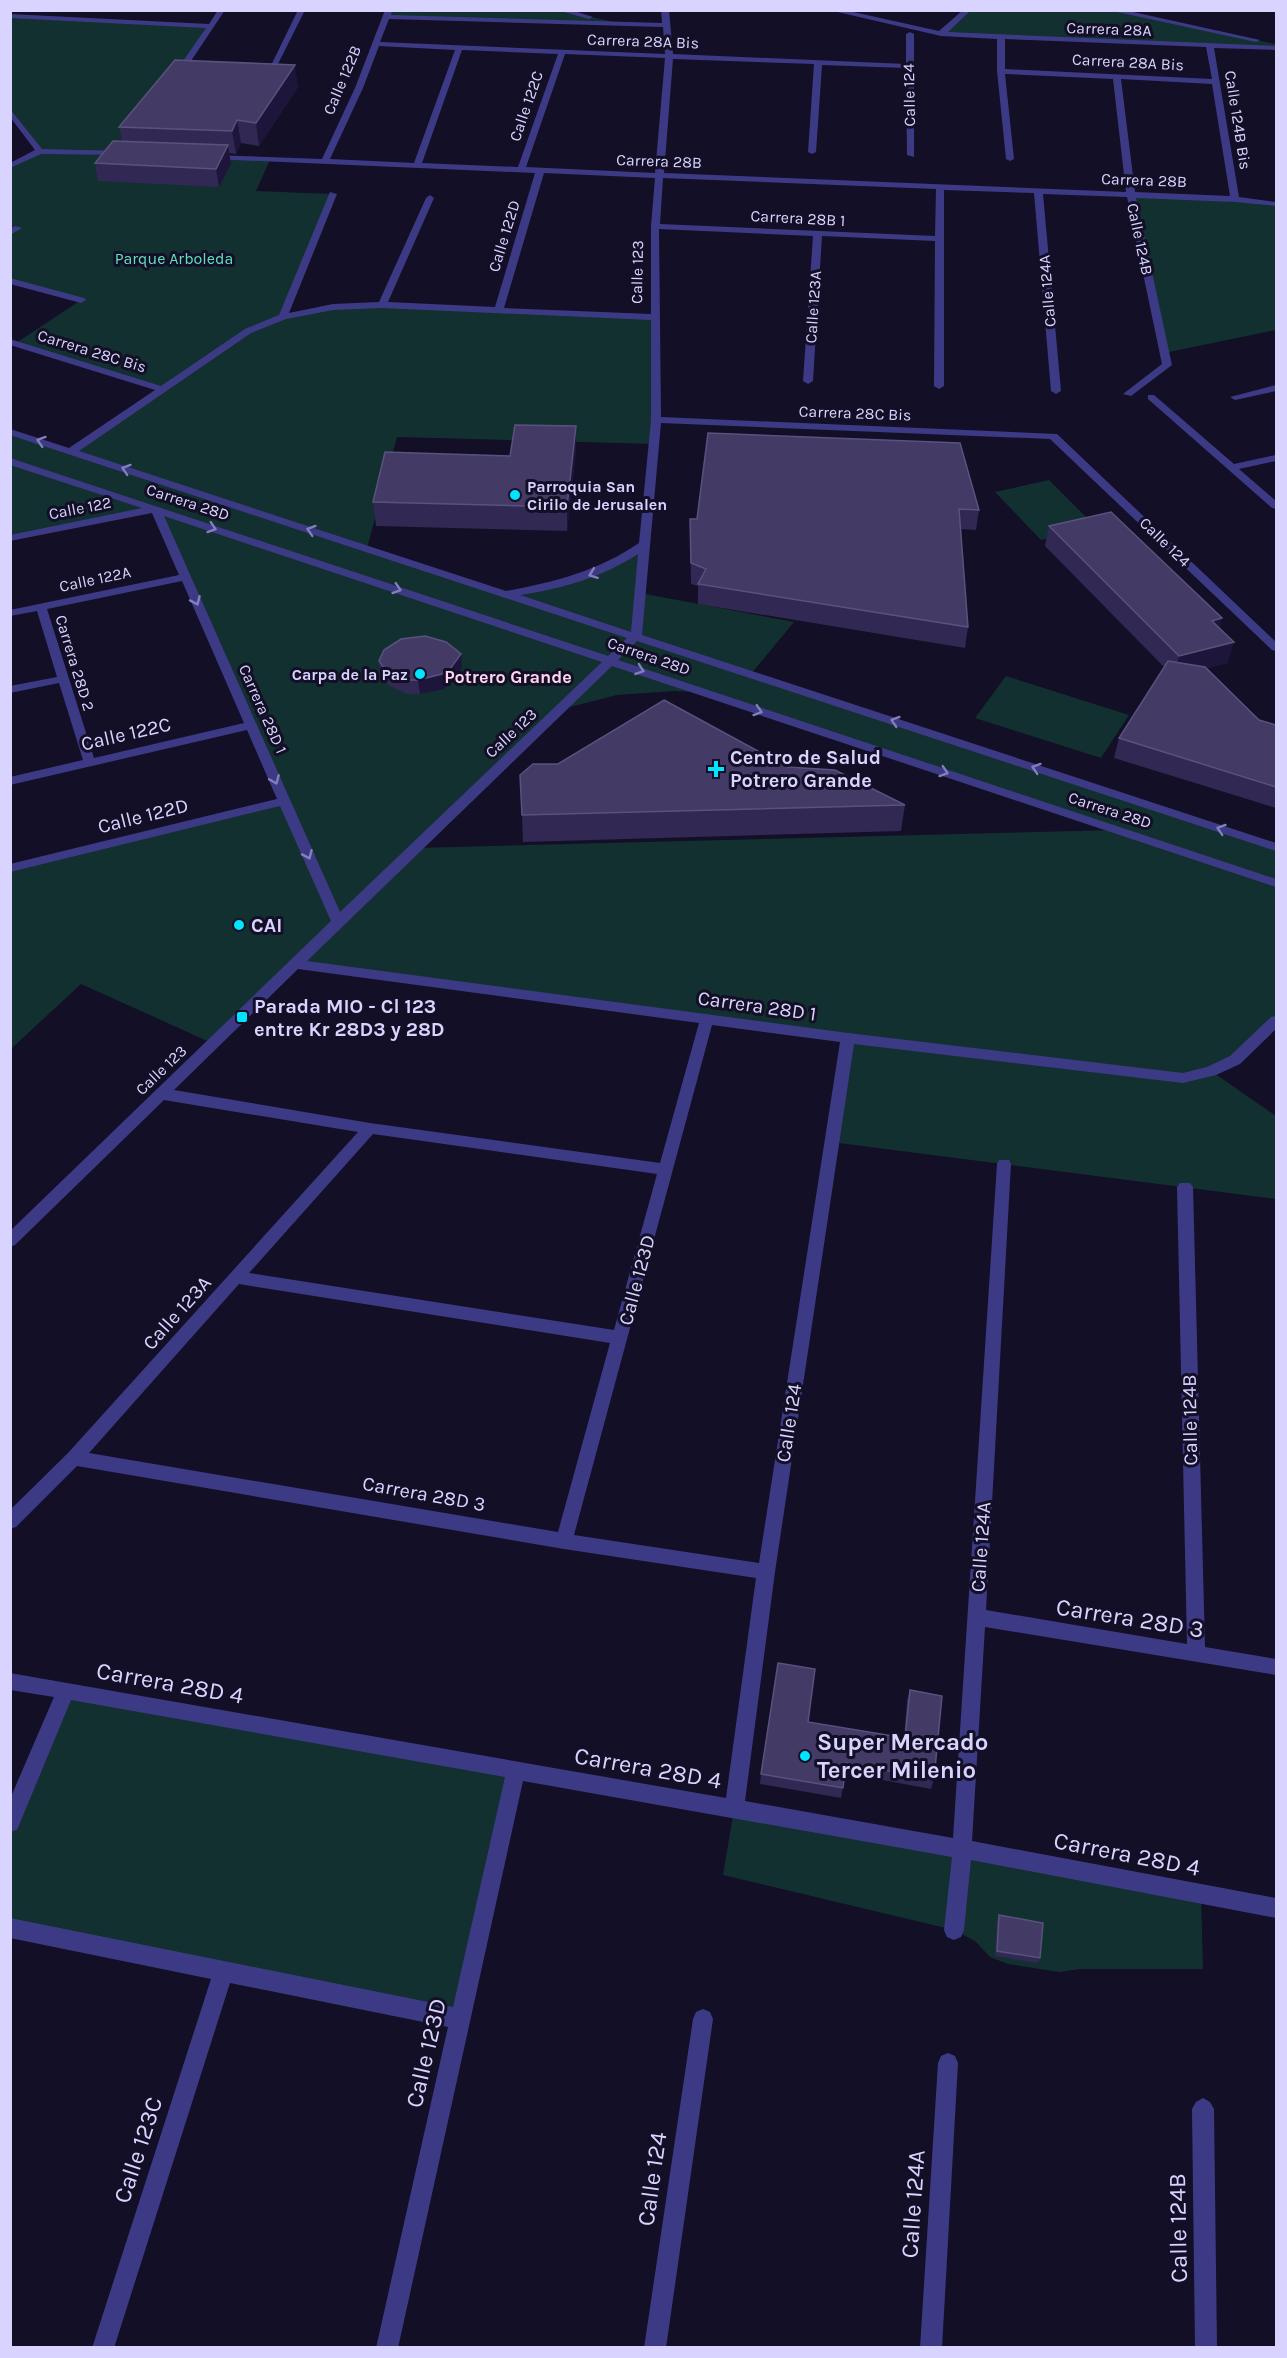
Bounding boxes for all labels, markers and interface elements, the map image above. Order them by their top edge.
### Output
street label: Carrera 28A [1066,18,1152,40]
street label: Carrera 28A Bis [587,30,699,52]
street label: Calle 122B [319,43,365,117]
street label: Carrera 28A Bis [1072,50,1184,74]
street label: Calle 124 [899,63,919,127]
street label: Calle 122C [505,68,547,144]
street label: Calle 124B Bis [1221,69,1255,171]
street label: Carrera 28B [616,150,702,172]
street label: Carrera 28B [1101,169,1187,191]
street label: Calle 122D [484,198,524,274]
street label: Calle 124B [1123,201,1157,277]
street label: Carrera 28B 1 [750,206,846,230]
street label: Calle 123 [627,240,647,304]
park label: Parque Arboleda [115,249,233,268]
street label: Calle 124A [1034,254,1060,328]
street label: Calle 123A [801,270,825,344]
street label: Carrera 28C Bis [35,325,149,377]
street label: Carrera 28C Bis [798,402,912,424]
one-way arrow [36,436,47,449]
one-way arrow [121,464,132,476]
place label: Parroquia San Cirilo de Jerusalen [527,477,667,514]
street label: Carrera 28D [144,480,232,524]
marker: Parroquia San Cirilo de Jerusalen [508,488,522,502]
street label: Calle 122 [47,493,113,523]
street label: Calle 124 [1136,513,1194,571]
one-way arrow [206,520,217,533]
one-way arrow [306,525,317,537]
street label: Calle 122A [58,562,132,596]
one-way arrow [588,566,599,579]
one-way arrow [391,582,402,594]
one-way arrow [189,595,201,606]
street label: Carrera 28D 2 [51,613,99,713]
street label: Carrera 28D [605,633,693,679]
street label: Carrera 28D 1 [235,661,291,757]
one-way arrow [635,663,645,676]
place label: Carpa de la Paz [292,665,408,684]
district label: Potrero Grande [444,666,572,688]
marker: Carpa de la Paz [413,667,427,681]
one-way arrow [753,703,763,716]
street label: Calle 123 [481,704,541,762]
street label: Calle 122C [79,712,173,756]
one-way arrow [890,716,901,729]
place label: Centro de Salud Potrero Grande [730,746,881,792]
marker: Centro de Salud Potrero Grande [707,760,725,778]
one-way arrow [1031,763,1042,775]
one-way arrow [938,765,949,777]
one-way arrow [268,773,280,784]
street label: Carrera 28D [1066,788,1154,832]
street label: Calle 122D [95,794,191,838]
one-way arrow [1216,823,1227,836]
one-way arrow [300,848,312,859]
place label: CAI [251,914,282,937]
marker: CAI [232,918,246,932]
street label: Carrera 28D 1 [696,986,818,1026]
place label: Parada MIO - Cl 123 entre Kr 28D3 y 28D [254,995,445,1041]
marker: Parada MIO - Cl 123 entre Kr 28D3 y 28D [235,1010,249,1024]
street label: Calle 123 [132,1041,190,1099]
street label: Calle 123D [614,1232,660,1328]
street label: Calle 123A [138,1271,216,1355]
street label: Calle 124B [1178,1374,1202,1466]
street label: Calle 124 [771,1382,807,1464]
street label: Carrera 28D 3 [361,1472,487,1516]
street label: Calle 124A [966,1501,996,1593]
street label: Carrera 28D 3 [1054,1592,1206,1644]
street label: Carrera 28D 4 [94,1656,246,1710]
place label: Super Mercado Tercer Milenio [817,1728,988,1784]
street label: Carrera 28D 4 [572,1741,724,1795]
marker: Super Mercado Tercer Milenio [798,1749,812,1763]
street label: Carrera 28D 4 [1051,1826,1203,1882]
street label: Calle 123D [400,1996,452,2110]
street label: Calle 123C [108,2093,168,2207]
street label: Calle 124 [632,2130,672,2228]
street label: Calle 124A [895,2149,931,2259]
street label: Calle 124B [1163,2173,1193,2283]

